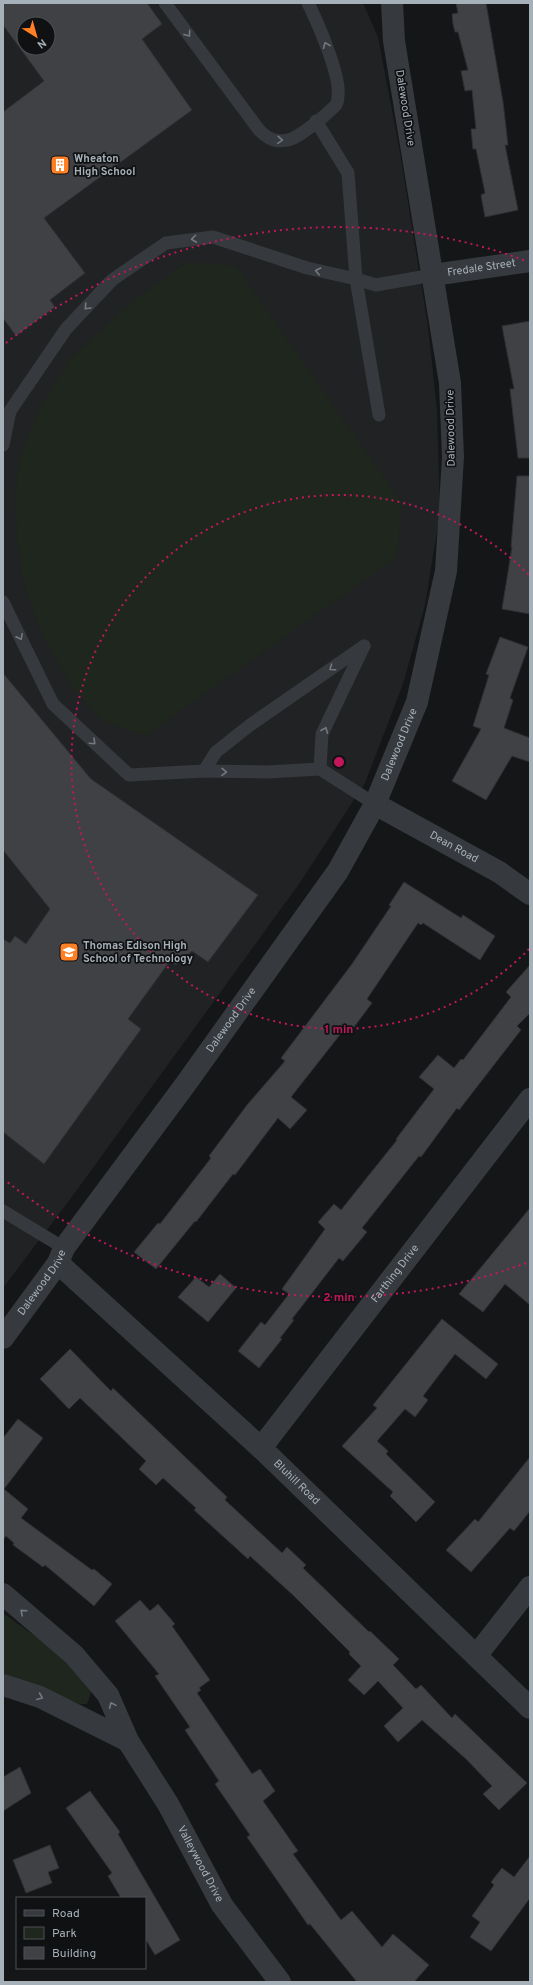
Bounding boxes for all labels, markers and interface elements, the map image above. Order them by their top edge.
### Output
north arrow [16,16,56,56]
one-way arrow [184,30,191,37]
text: N [34,35,49,51]
one-way arrow [322,41,330,48]
street label: Dalewood Drive [392,69,418,147]
one-way arrow [277,136,283,144]
place label: Wheaton High School [74,152,135,179]
building icon: Wheaton High School [49,154,71,176]
one-way arrow [191,234,197,243]
street label: Fredale Street [446,256,517,280]
one-way arrow [315,267,321,275]
one-way arrow [84,302,92,310]
street label: Dalewood Drive [443,389,459,467]
one-way arrow [15,633,23,640]
one-way arrow [330,663,337,670]
street label: Dalewood Drive [378,706,421,783]
one-way arrow [320,727,328,734]
one-way arrow [88,737,96,745]
centre of rings [332,755,346,769]
one-way arrow [221,768,227,776]
street label: Dean Road [427,828,481,866]
place label: Thomas Edison High School of Technology [83,939,193,966]
school or university icon: Thomas Edison High School of Technology [58,941,80,963]
street label: Dalewood Drive [203,985,260,1055]
text: 1 min [325,1022,353,1038]
street label: Farthing Drive [368,1242,422,1306]
street label: Dalewood Drive [15,1248,70,1318]
text: 2 min [323,1290,355,1306]
street label: Bluhill Road [270,1457,323,1508]
one-way arrow [21,1610,28,1617]
one-way arrow [36,1693,43,1701]
one-way arrow [109,1702,117,1709]
street label: Valleywood Drive [174,1823,226,1905]
legend [16,1897,146,1969]
text: Road [52,1906,80,1922]
text: Park [52,1926,77,1942]
text: Building [52,1946,96,1962]

